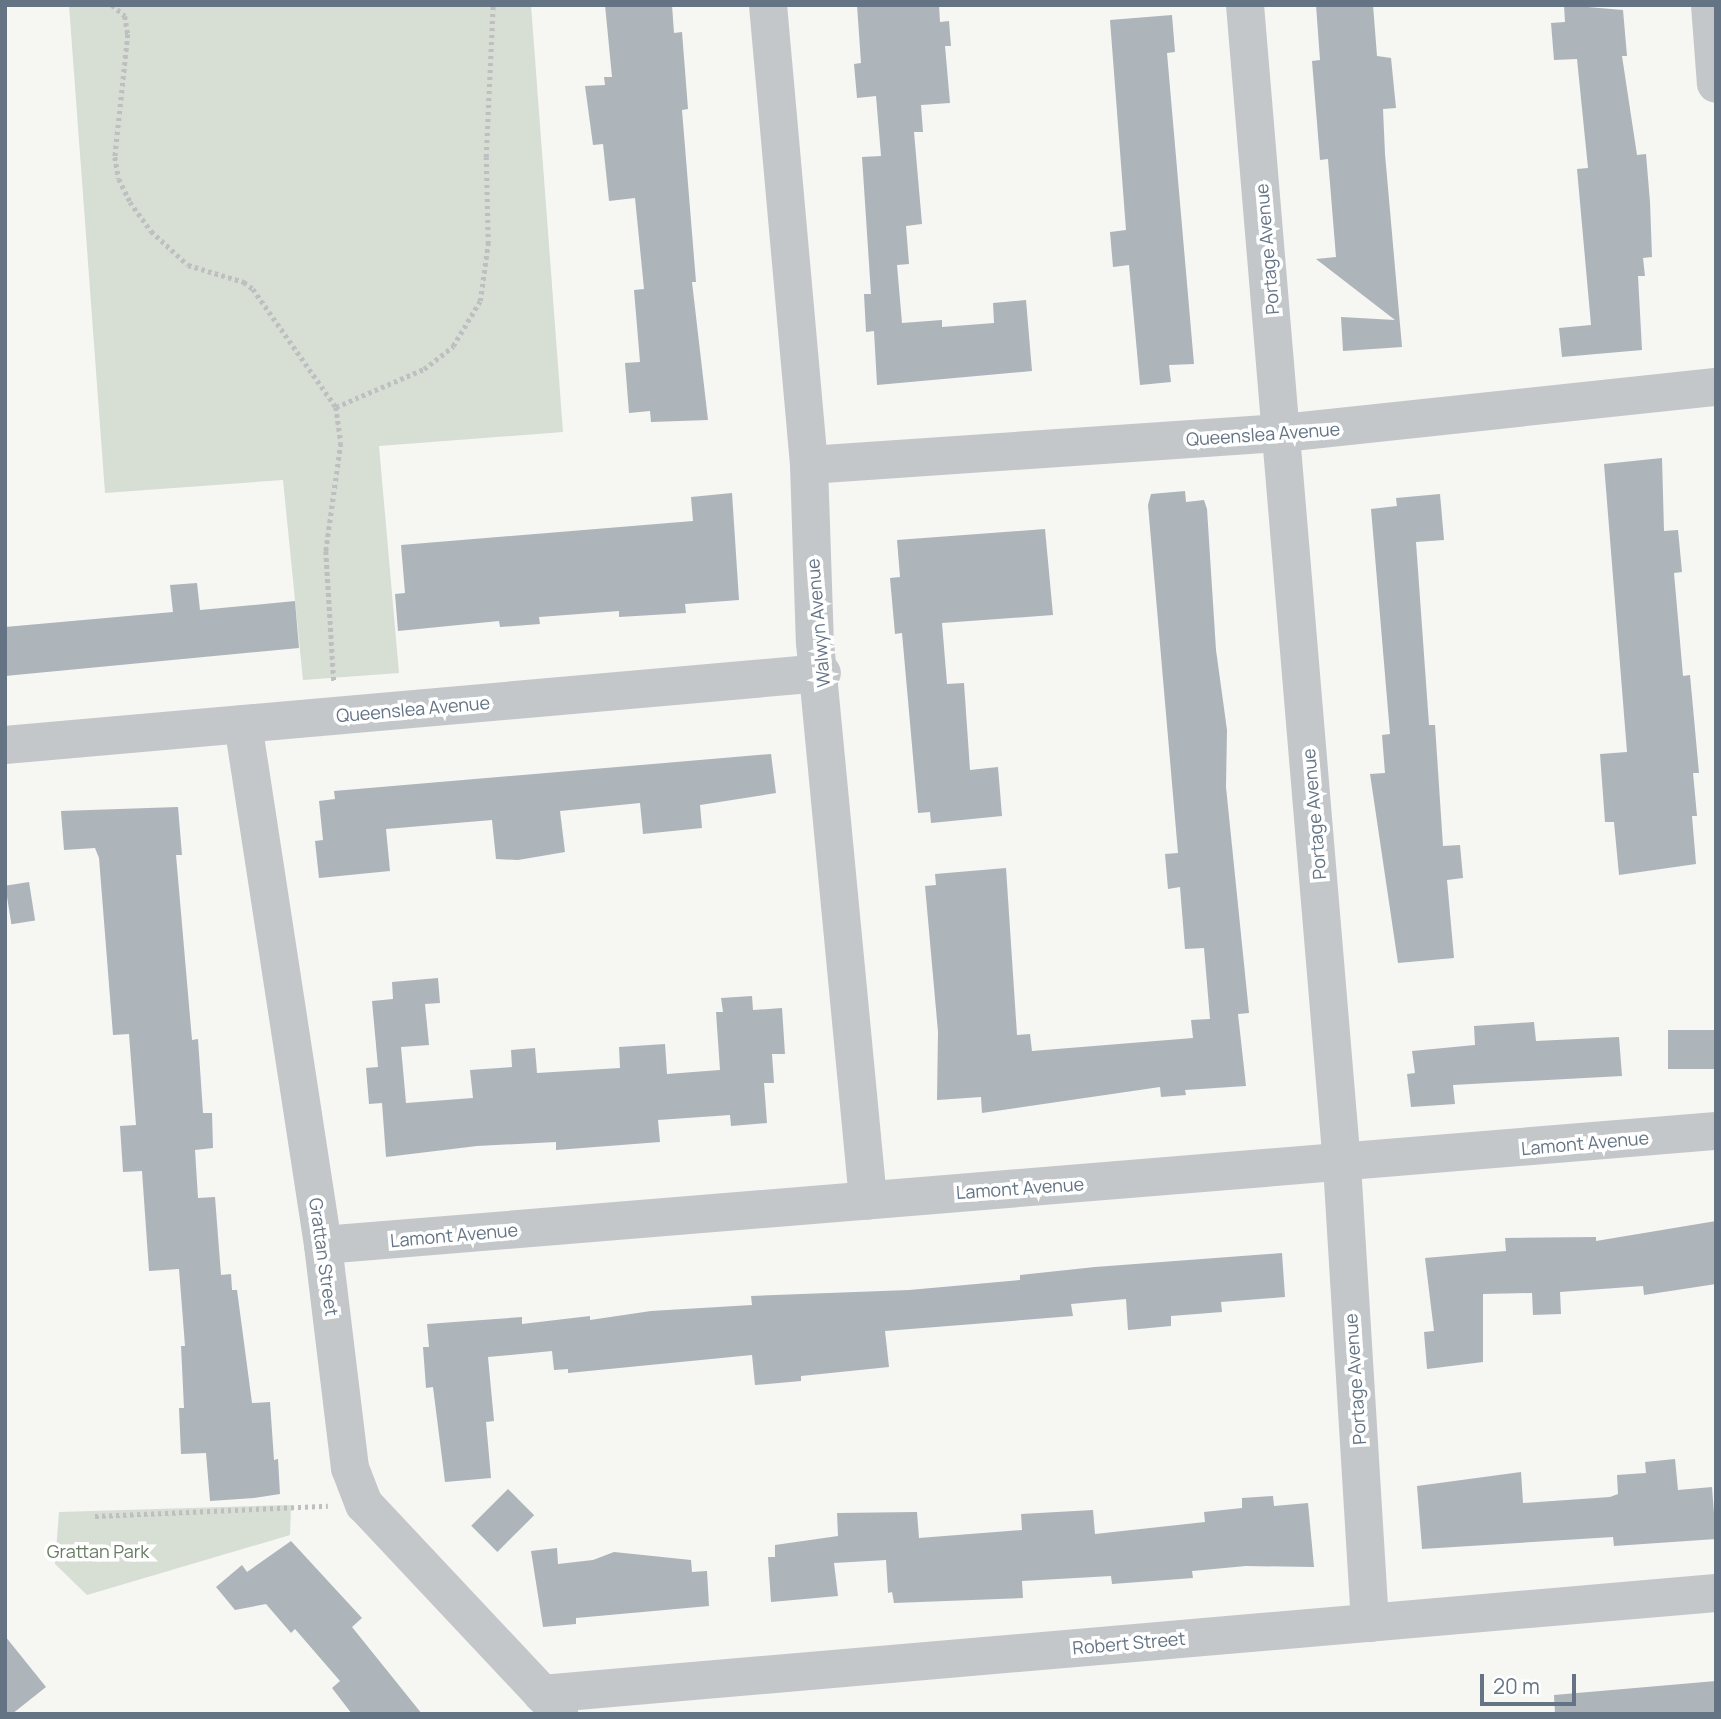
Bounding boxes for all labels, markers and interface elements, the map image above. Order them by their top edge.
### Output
street label: Portage Avenue [1251,183,1283,315]
street label: Queenslea Avenue [1185,418,1341,450]
street label: Walwyn Avenue [802,558,834,688]
street label: Queenslea Avenue [335,692,491,726]
street label: Portage Avenue [1298,748,1330,880]
street label: Lamont Avenue [1520,1127,1650,1159]
street label: Lamont Avenue [955,1173,1085,1203]
street label: Grattan Street [305,1196,343,1318]
street label: Lamont Avenue [389,1219,519,1251]
street label: Portage Avenue [1340,1313,1370,1445]
park label: Grattan Park [47,1540,149,1562]
street label: Robert Street [1072,1627,1186,1659]
scale bar [1483,1660,1579,1704]
text: 20 m [1493,1672,1540,1700]

